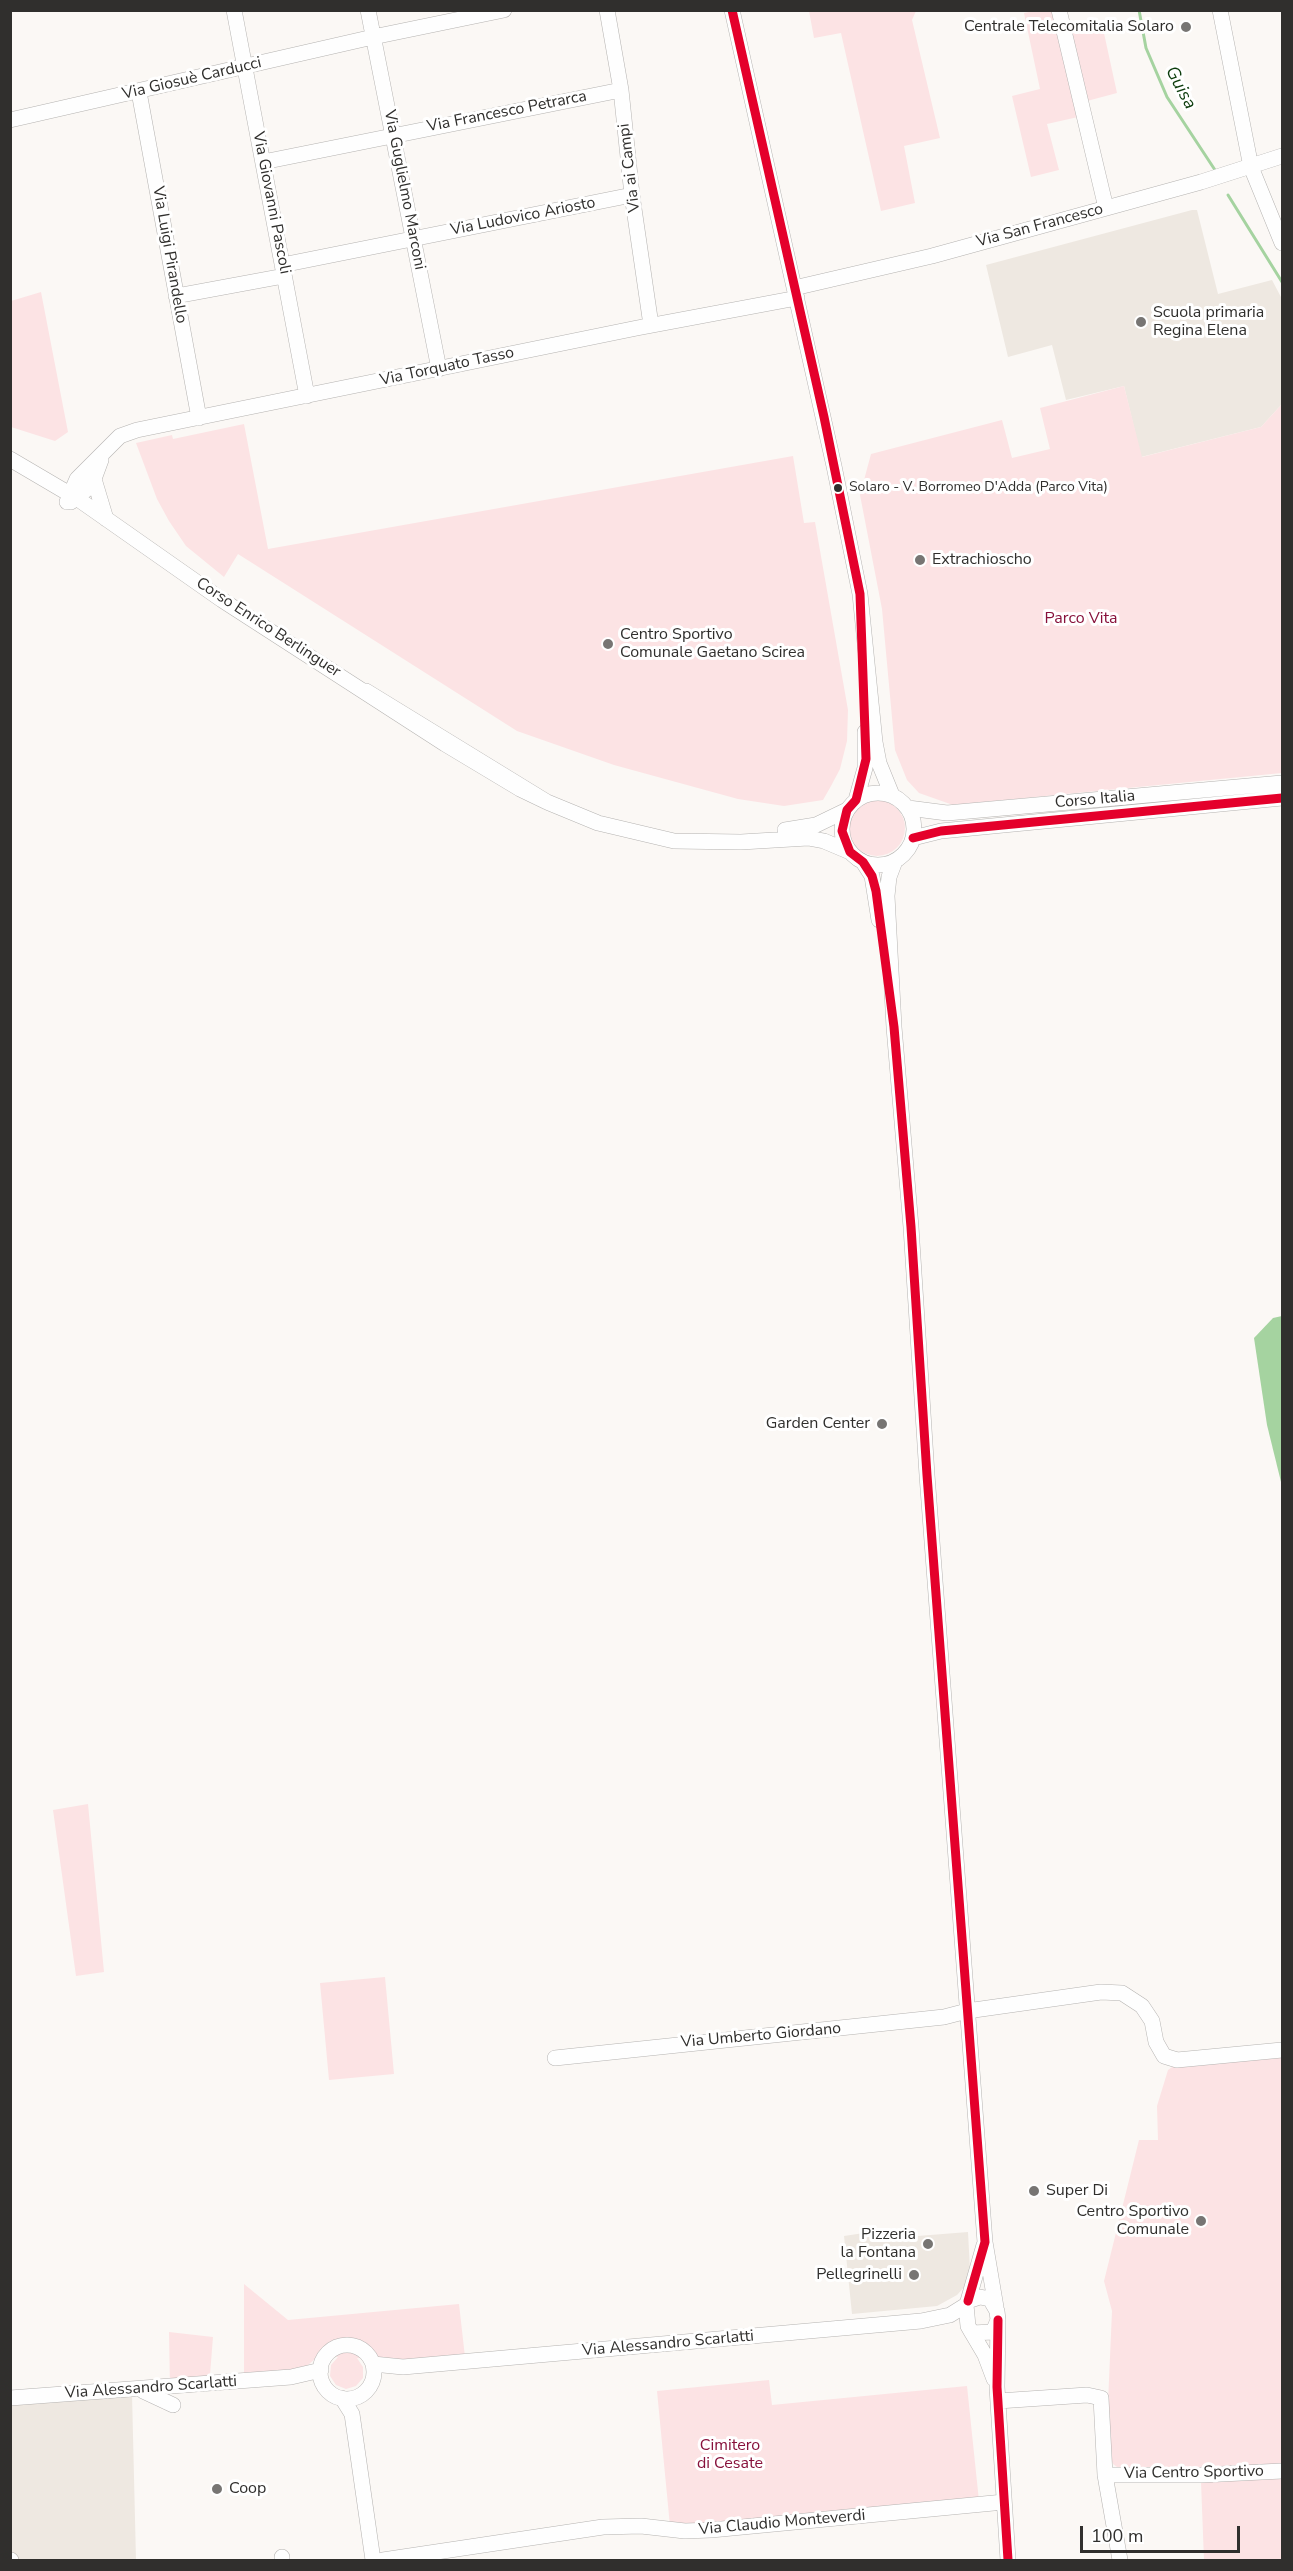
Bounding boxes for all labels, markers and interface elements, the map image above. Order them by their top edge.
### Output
place label: Centrale Telecomitalia Solaro [964,17,1174,37]
marker: Centrale Telecomitalia Solaro [1179,20,1193,34]
street label: Via Giosuè Carducci [121,54,263,104]
water label: Guisa [1160,63,1200,113]
street label: Via Francesco Petrarca [426,87,588,137]
street label: Via Guglielmo Marconi [379,108,429,272]
street label: Via ai Campi [615,122,645,214]
street label: Via Giovanni Pascoli [248,130,294,276]
street label: Via Luigi Pirandello [147,185,191,325]
street label: Via Ludovico Ariosto [449,194,597,240]
street label: Via San Francesco [975,200,1105,252]
place label: Scuola primaria Regina Elena [1153,303,1264,341]
marker: Scuola primaria Regina Elena [1134,315,1148,329]
street label: Via Torquato Tasso [378,343,516,391]
place label: Solaro - V. Borromeo D'Adda (Parco Vita) [849,480,1108,496]
marker: Solaro - V. Borromeo D'Adda (Parco Vita) [832,482,844,494]
place label: Extrachioscho [932,550,1032,570]
marker: Extrachioscho [913,553,927,567]
street label: Corso Enrico Berlinguer [192,574,344,682]
park label: Parco Vita [1045,609,1117,629]
place label: Centro Sportivo Comunale Gaetano Scirea [620,625,805,663]
marker: Centro Sportivo Comunale Gaetano Scirea [601,637,615,651]
street label: Corso Italia [1054,787,1136,813]
place label: Garden Center [766,1414,870,1434]
marker: Garden Center [875,1417,889,1431]
street label: Via Umberto Giordano [680,2019,842,2053]
place label: Super Di [1046,2181,1108,2201]
marker: Super Di [1027,2184,1041,2198]
place label: Centro Sportivo Comunale [1076,2202,1189,2240]
marker: Centro Sportivo Comunale [1194,2214,1208,2228]
place label: Pizzeria la Fontana [841,2225,916,2263]
marker: Pizzeria la Fontana [921,2237,935,2251]
place label: Pellegrinelli [816,2265,902,2285]
marker: Pellegrinelli [907,2268,921,2282]
street label: Via Alessandro Scarlatti [581,2327,755,2361]
street label: Via Alessandro Scarlatti [64,2372,238,2404]
park label: Cimitero di Cesate [697,2436,763,2474]
street label: Via Centro Sportivo [1124,2462,1264,2484]
place label: Coop [229,2479,266,2499]
marker: Coop [210,2482,224,2496]
street label: Via Claudio Monteverdi [698,2506,866,2540]
scale bar [1083,2514,1244,2552]
text: 100 m [1091,2524,1143,2548]

